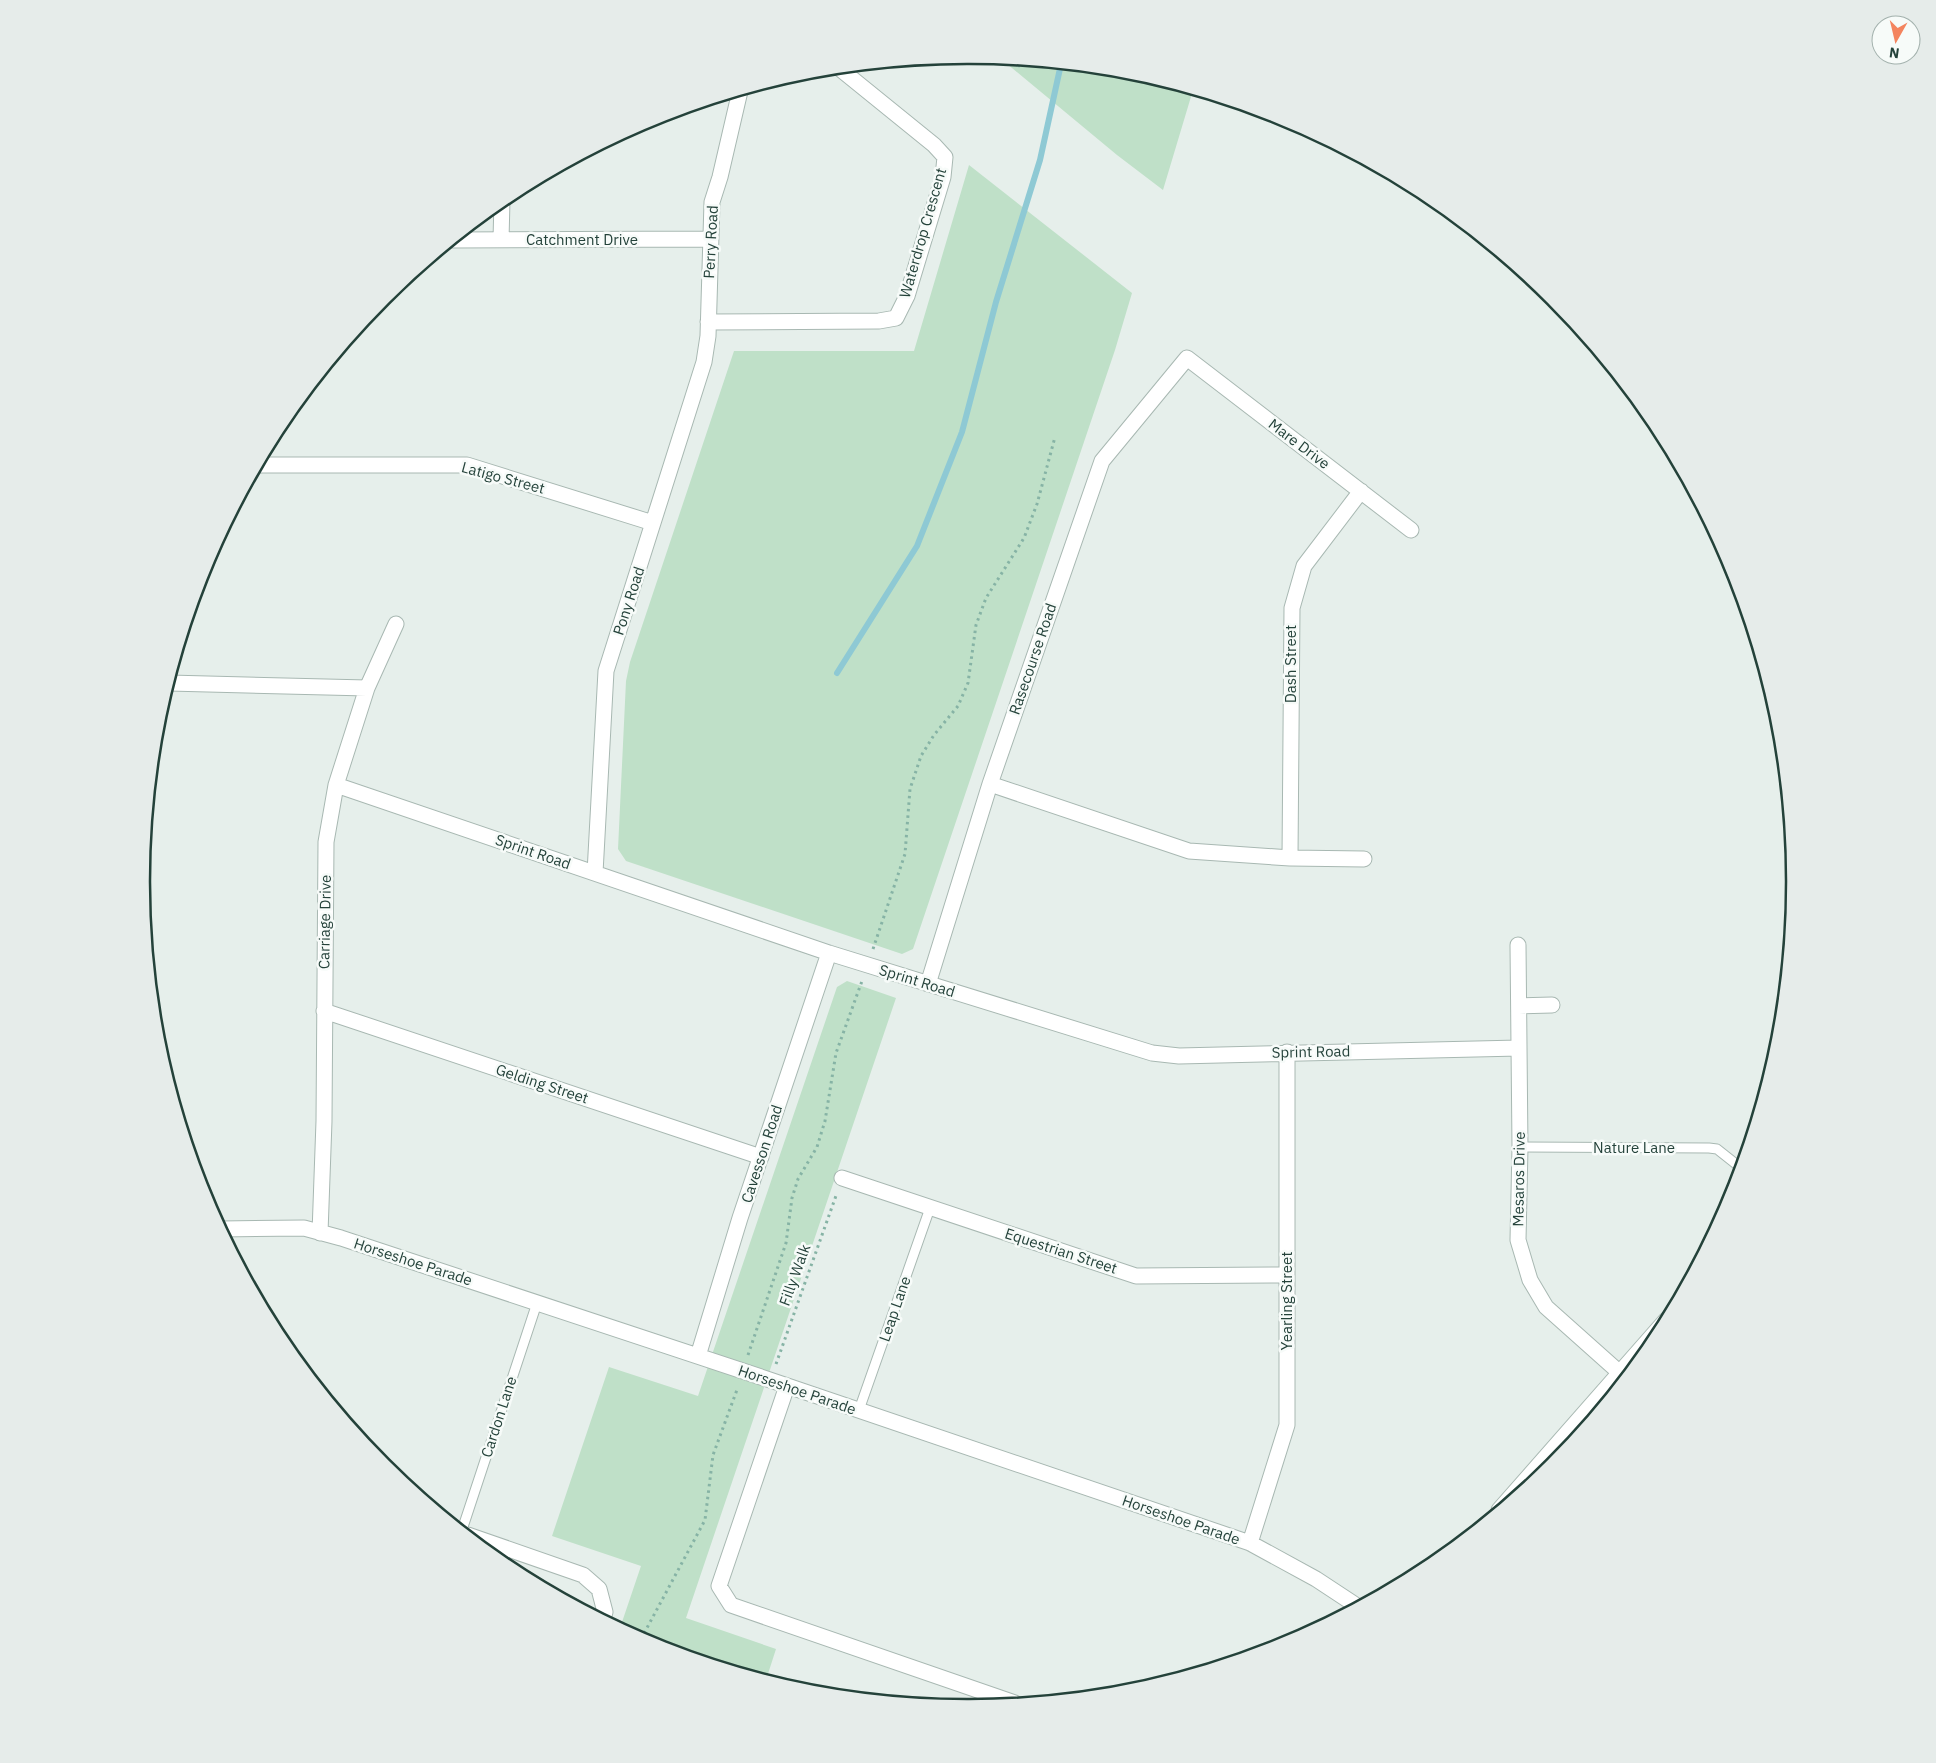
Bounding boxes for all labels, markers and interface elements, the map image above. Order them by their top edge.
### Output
north arrow [1871,15,1921,65]
text: N [1888,43,1900,62]
street label: Waterdrop Crescent [895,166,950,300]
street label: Perry Road [699,205,722,279]
street label: Catchment Drive [526,230,638,249]
street label: Mare Drive [1265,414,1334,473]
street label: Latigo Street [459,457,547,498]
street label: Pony Road [609,564,649,638]
street label: Rasecourse Road [1005,601,1060,717]
street label: Dash Street [1281,625,1300,703]
street label: Sprint Road [493,830,573,873]
street label: Carriage Drive [314,875,335,969]
street label: Sprint Road [877,960,957,1001]
street label: Sprint Road [1272,1041,1350,1062]
street label: Gelding Street [493,1060,591,1107]
street label: Cavesson Road [737,1102,786,1205]
street label: Mesaros Drive [1508,1131,1529,1227]
street label: Nature Lane [1593,1138,1675,1157]
street label: Equestrian Street [1003,1223,1120,1278]
street label: Horseshoe Parade [352,1233,475,1290]
street label: Filly Walk [775,1241,814,1308]
street label: Yearling Street [1277,1252,1296,1350]
street label: Leap Lane [874,1274,915,1344]
street label: Horseshoe Parade [736,1360,859,1419]
street label: Cardon Lane [476,1374,521,1460]
street label: Horseshoe Parade [1120,1490,1243,1549]

